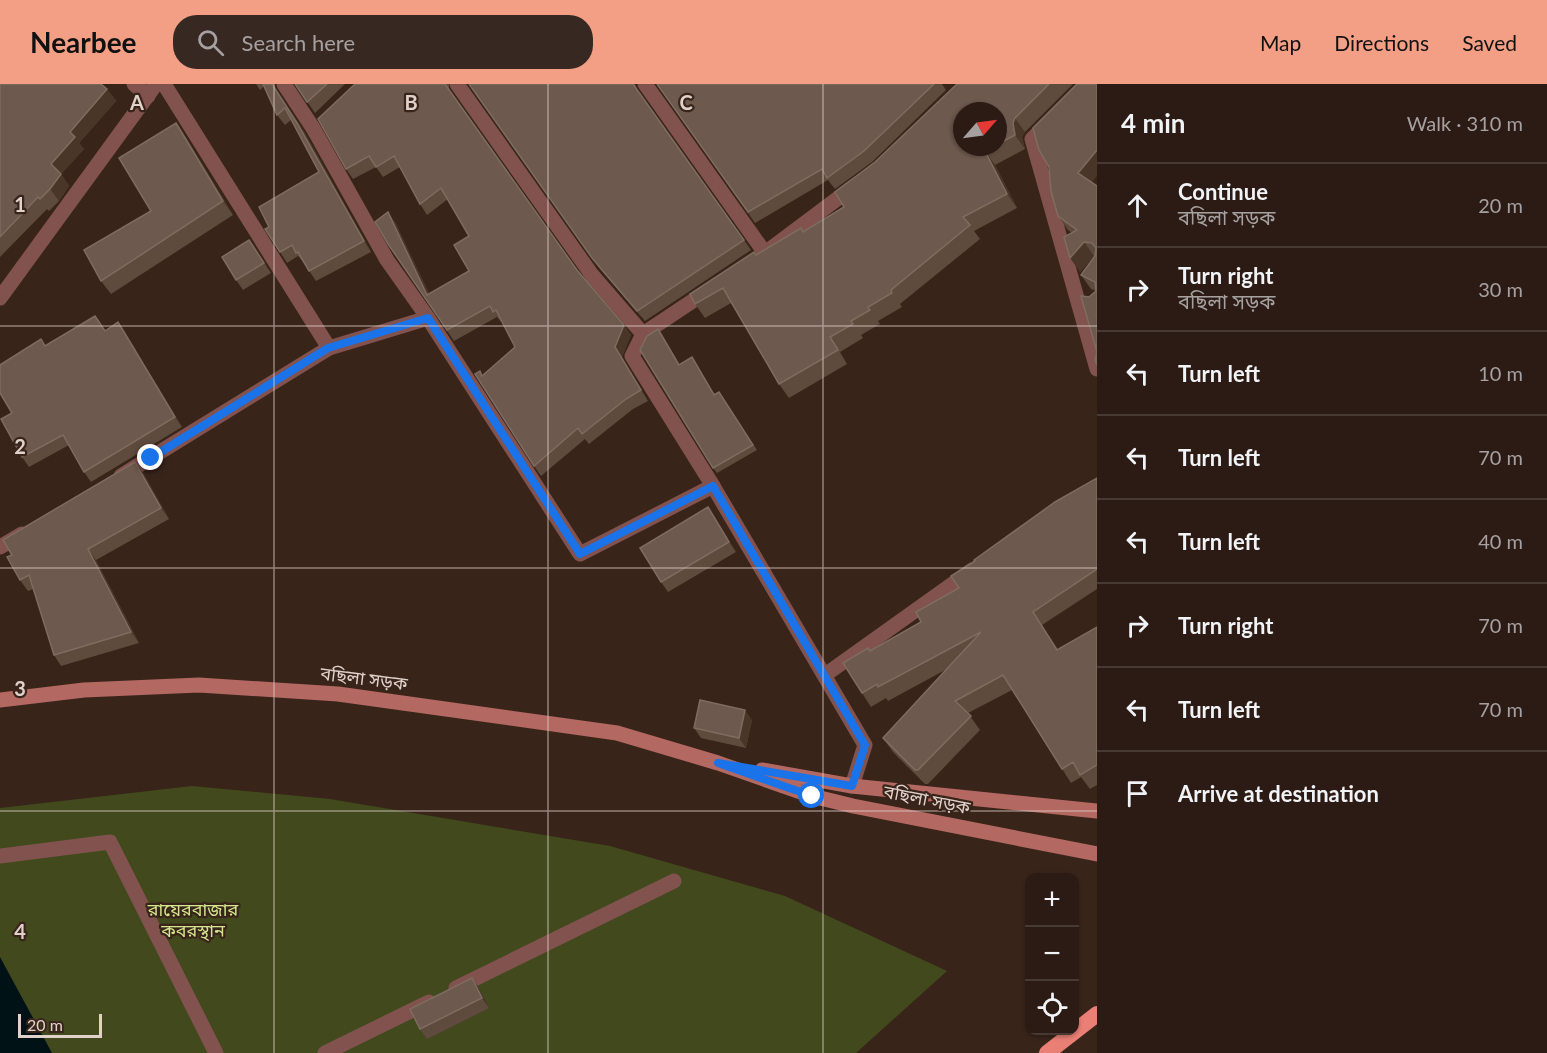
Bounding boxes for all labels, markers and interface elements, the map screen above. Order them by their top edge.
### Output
search box [173,15,593,69]
text: Nearbee [30,25,137,59]
icon: search [194,26,227,59]
text: Search here [242,29,355,56]
text: Map [1260,30,1301,55]
text: Directions [1334,30,1429,55]
text: Saved [1462,30,1517,55]
text: A [129,90,144,114]
text: B [404,90,418,114]
text: C [679,90,693,114]
north arrow [953,102,1007,156]
text: 4 min [1121,107,1185,139]
text: Walk · 310 m [1407,111,1523,135]
text: Continue [1178,178,1268,205]
icon: ahead [1121,189,1154,222]
text: 1 [14,192,26,216]
text: 20 m [1478,193,1523,217]
text: বছিলা সড়ক [1178,205,1275,229]
text: Turn right [1178,262,1273,289]
icon: right [1121,273,1154,306]
text: 30 m [1478,277,1523,301]
text: বছিলা সড়ক [1178,289,1275,313]
icon: left [1121,357,1154,390]
text: Turn left [1178,360,1260,387]
text: 10 m [1478,361,1523,385]
text: 2 [14,434,26,458]
icon: left [1121,441,1154,474]
route end [137,444,163,470]
text: Turn left [1178,444,1260,471]
text: 70 m [1478,445,1523,469]
icon: left [1121,525,1154,558]
text: Turn left [1178,528,1260,555]
text: 40 m [1478,529,1523,553]
icon: right [1121,609,1154,642]
text: Turn right [1178,612,1273,639]
text: 70 m [1478,613,1523,637]
street label: বছিলা সড়ক [318,662,409,694]
text: 3 [14,676,26,700]
icon: left [1121,693,1154,726]
text: Turn left [1178,696,1260,723]
text: 70 m [1478,697,1523,721]
icon: arrive [1121,777,1154,810]
street label: বছিলা সড়ক [881,780,973,818]
text: Arrive at destination [1178,780,1379,807]
route start [798,782,824,808]
map controls [1025,873,1079,1035]
button: + [1025,873,1079,927]
park label: রায়েরবাজার কবরস্থান [147,898,239,941]
text: 4 [14,919,26,943]
button: − [1025,927,1079,981]
button: locate [1025,981,1079,1035]
scale bar [18,1011,102,1038]
text: 20 m [27,1015,63,1034]

